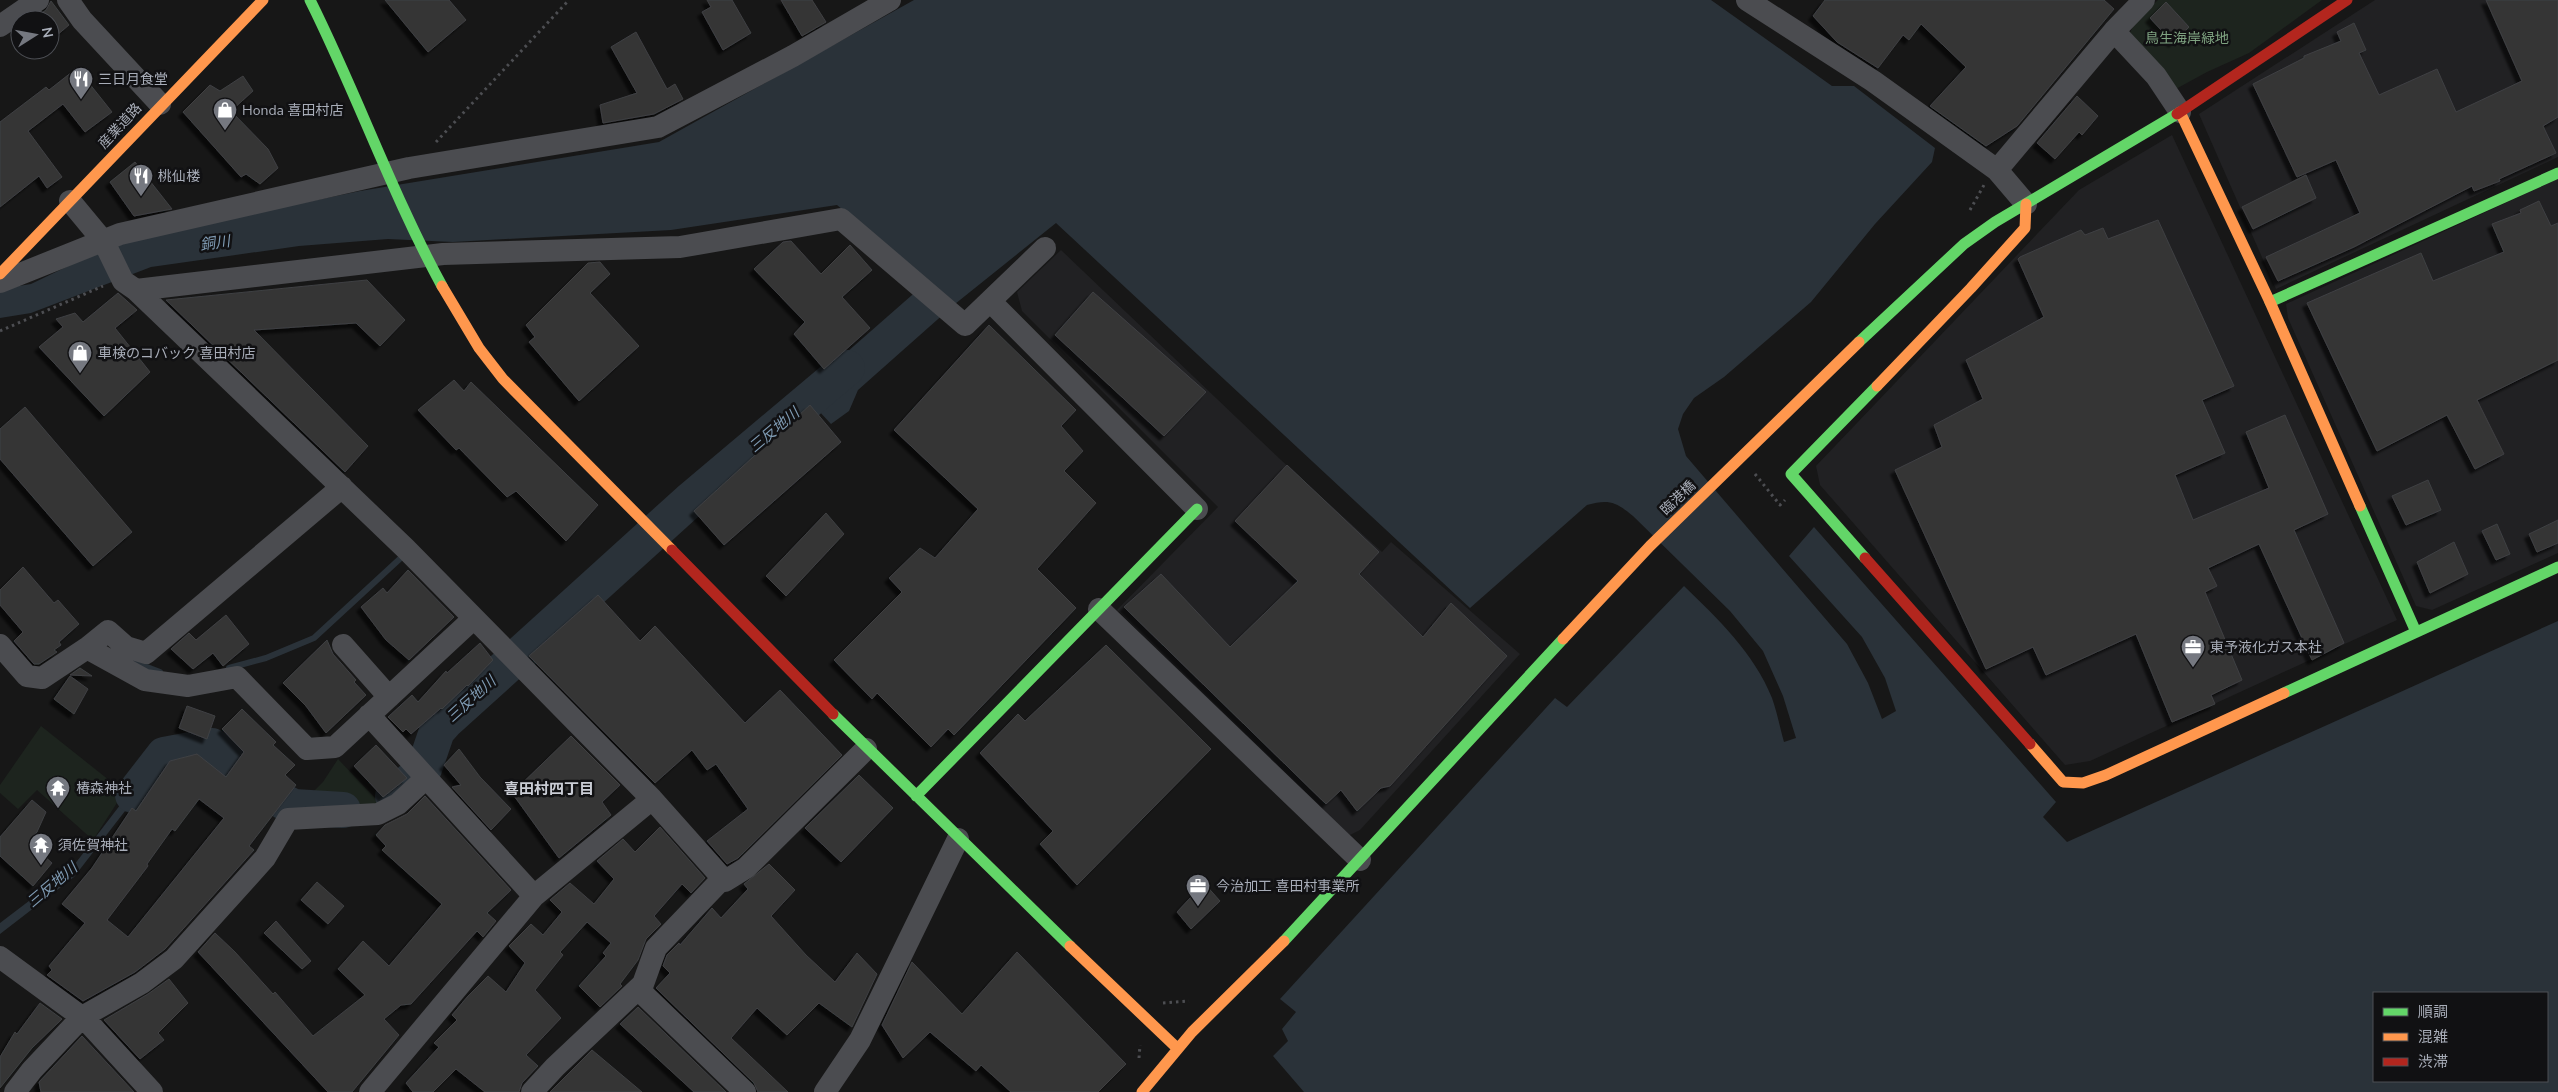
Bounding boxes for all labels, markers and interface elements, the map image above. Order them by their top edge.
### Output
north arrow [10,10,60,60]
text: N [37,26,58,40]
park label: 鳥生海岸緑地 [2145,29,2229,48]
restaurant icon: 三日月食堂 [68,66,94,100]
place label: 三日月食堂 [98,70,168,89]
shop icon: Honda 喜田村店 [212,97,238,131]
street label: 産業道路 [94,99,146,153]
place label: Honda 喜田村店 [242,101,344,120]
restaurant icon: 桃仙楼 [128,163,154,197]
place label: 桃仙楼 [158,167,201,186]
water label: 銅川 [199,231,233,255]
shop icon: 車検のコバック 喜田村店 [67,340,93,374]
place label: 車検のコバック 喜田村店 [98,344,256,363]
water label: 三反地川 [745,402,805,457]
street label: 臨港橋 [1656,477,1700,519]
office icon: 東予液化ガス本社 [2180,634,2206,668]
place label: 東予液化ガス本社 [2210,638,2322,657]
water label: 三反地川 [442,670,501,727]
temple icon: 椿森神社 [45,775,71,809]
place label: 椿森神社 [76,779,132,798]
district label: 喜田村四丁目 [504,779,594,799]
temple icon: 須佐賀神社 [28,832,54,866]
place label: 須佐賀神社 [58,836,128,855]
water label: 三反地川 [23,857,83,912]
office icon: 今治加工 喜田村事業所 [1185,873,1211,907]
place label: 今治加工 喜田村事業所 [1216,877,1360,896]
legend [2373,992,2548,1082]
text: 順調 [2418,1002,2448,1022]
text: 混雑 [2418,1027,2448,1047]
text: 渋滞 [2418,1052,2448,1072]

